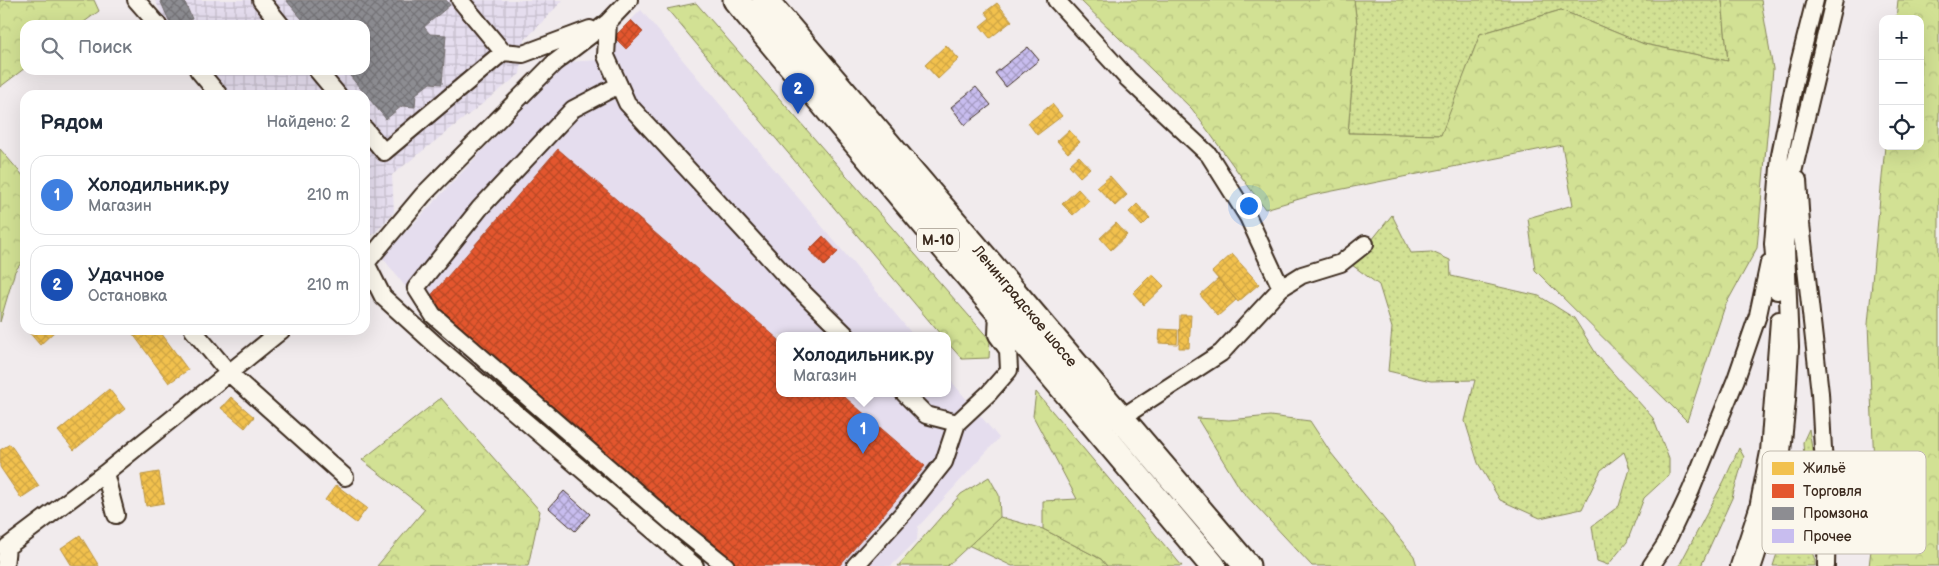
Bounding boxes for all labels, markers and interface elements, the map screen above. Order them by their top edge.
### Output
map controls [1879,15,1924,150]
button: + [1879,15,1924,60]
search box [20,20,370,75]
icon: search [38,34,66,62]
text: Поиск [78,36,132,59]
button: − [1879,60,1924,105]
pin: 2 [782,73,814,114]
button: locate [1879,105,1924,150]
text: Рядом [40,110,103,135]
text: Найдено: 2 [266,113,350,132]
text: Холодильник.ру [88,174,229,197]
text: 1 [54,186,60,205]
text: 210 m [307,186,349,205]
your location [1236,193,1262,219]
text: Магазин [88,197,152,216]
road number: М-10 [917,228,959,252]
street label: Ленинградское шоссе [967,241,1081,371]
text: Удачное [88,264,164,287]
text: 2 [52,276,62,295]
text: 210 m [307,276,349,295]
text: Остановка [88,287,167,306]
popup [776,332,951,397]
text: Холодильник.ру [793,344,934,367]
text: Магазин [793,367,857,386]
pin: 1 [847,413,879,454]
legend [1762,451,1926,554]
text: Жильё [1803,460,1846,477]
text: Торговля [1803,483,1862,500]
text: Промзона [1803,505,1869,522]
text: Прочее [1803,528,1852,545]

